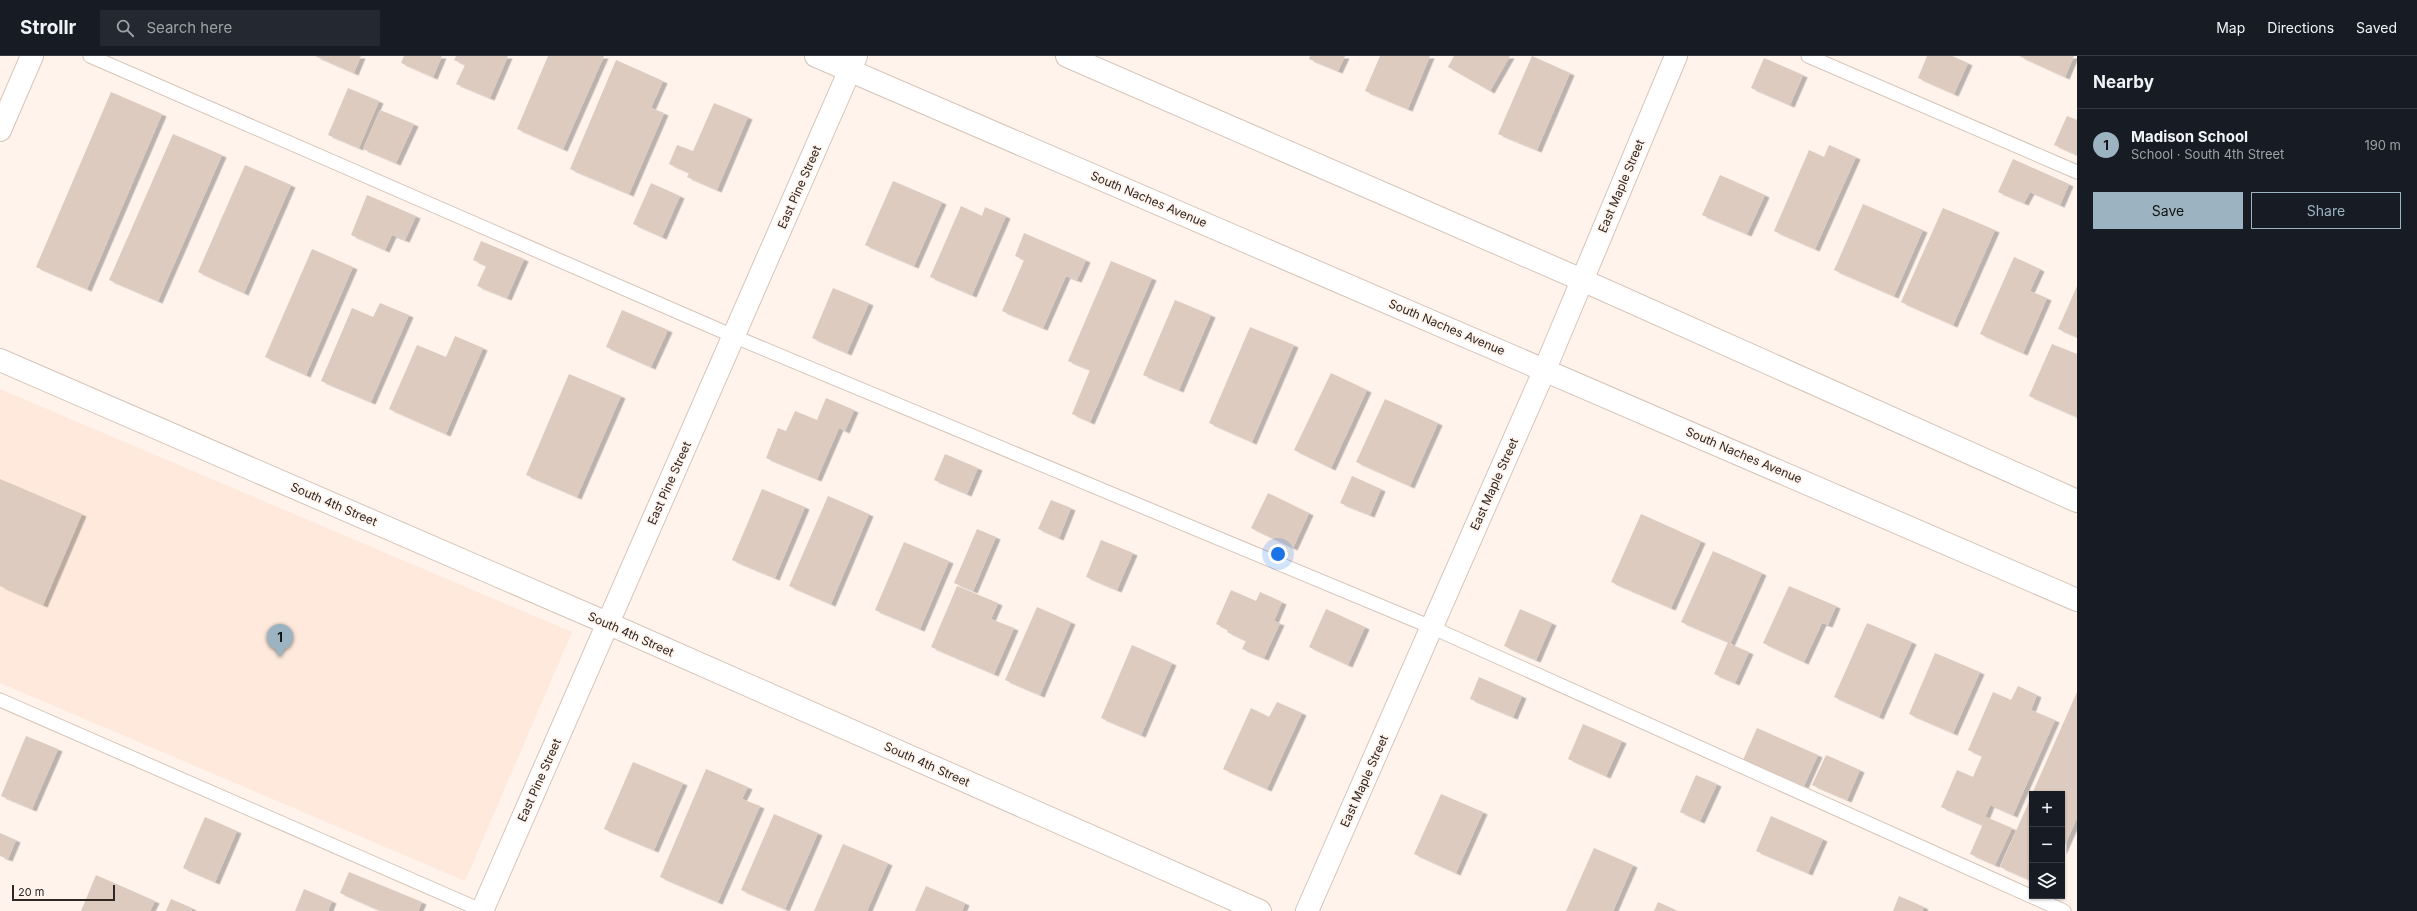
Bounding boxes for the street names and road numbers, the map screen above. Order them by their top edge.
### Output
street label: East Maple Street [1595,137,1647,235]
street label: East Pine Street [774,143,824,231]
street label: South Naches Avenue [1089,168,1209,230]
street label: South Naches Avenue [1387,296,1507,358]
street label: South Naches Avenue [1684,424,1804,486]
street label: East Maple Street [1467,435,1521,533]
street label: East Pine Street [644,439,694,527]
street label: South 4th Street [289,479,380,529]
street label: South 4th Street [586,608,676,660]
street label: East Maple Street [1337,732,1391,830]
street label: East Pine Street [514,736,564,824]
street label: South 4th Street [882,738,972,790]

